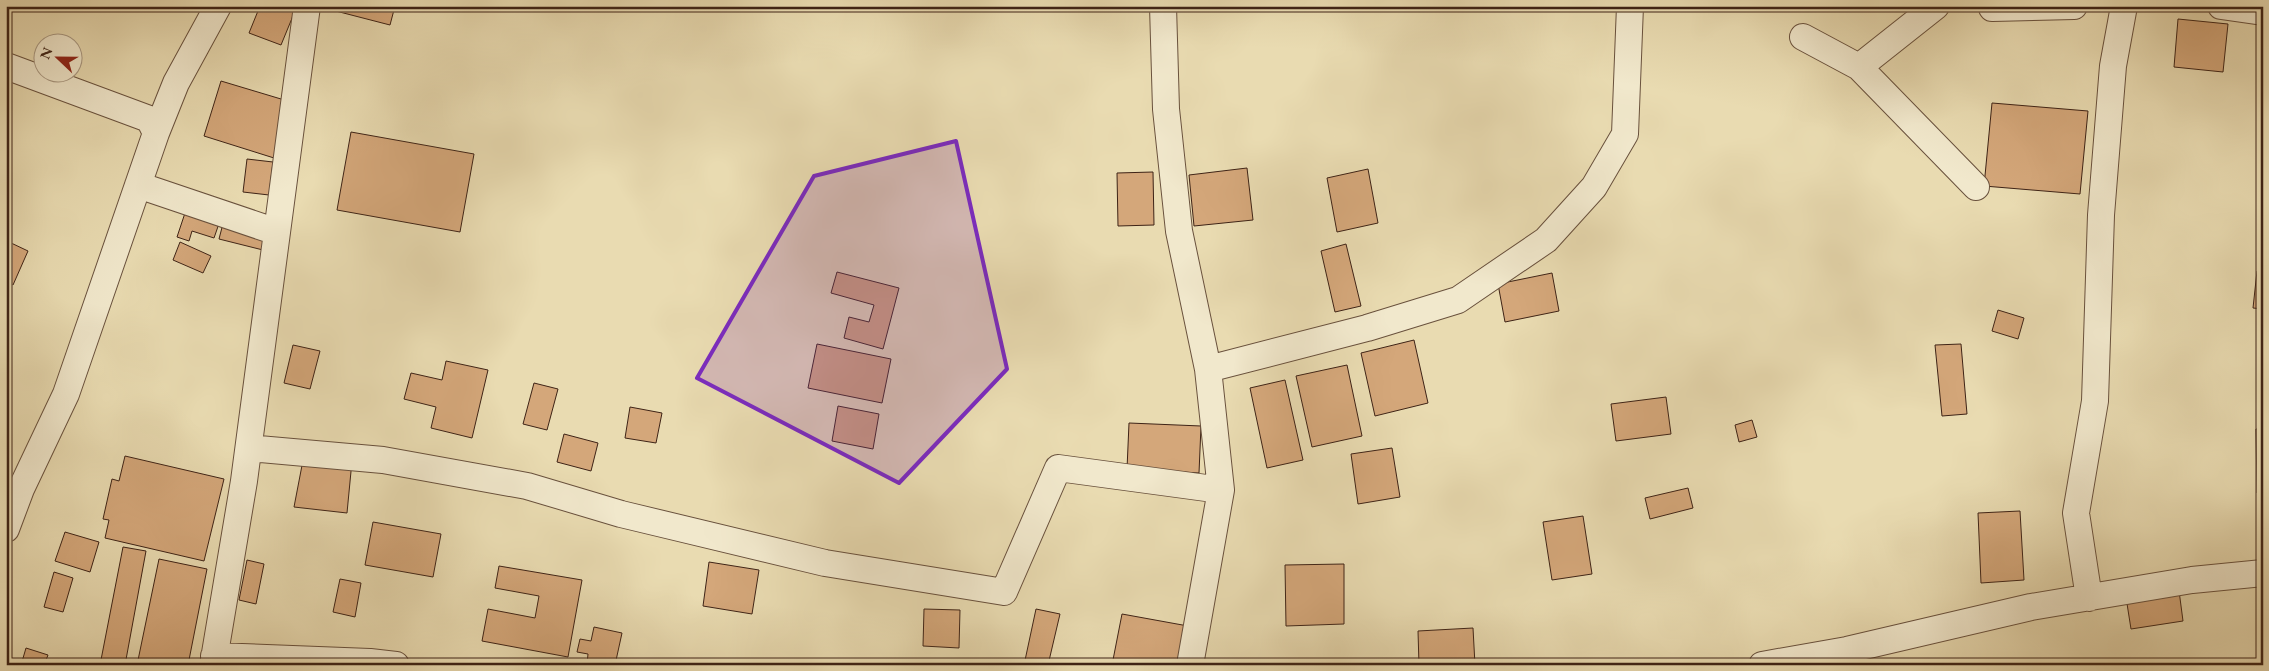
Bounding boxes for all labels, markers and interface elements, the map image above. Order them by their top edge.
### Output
north arrow [32,32,82,82]
text: N [35,44,57,62]

